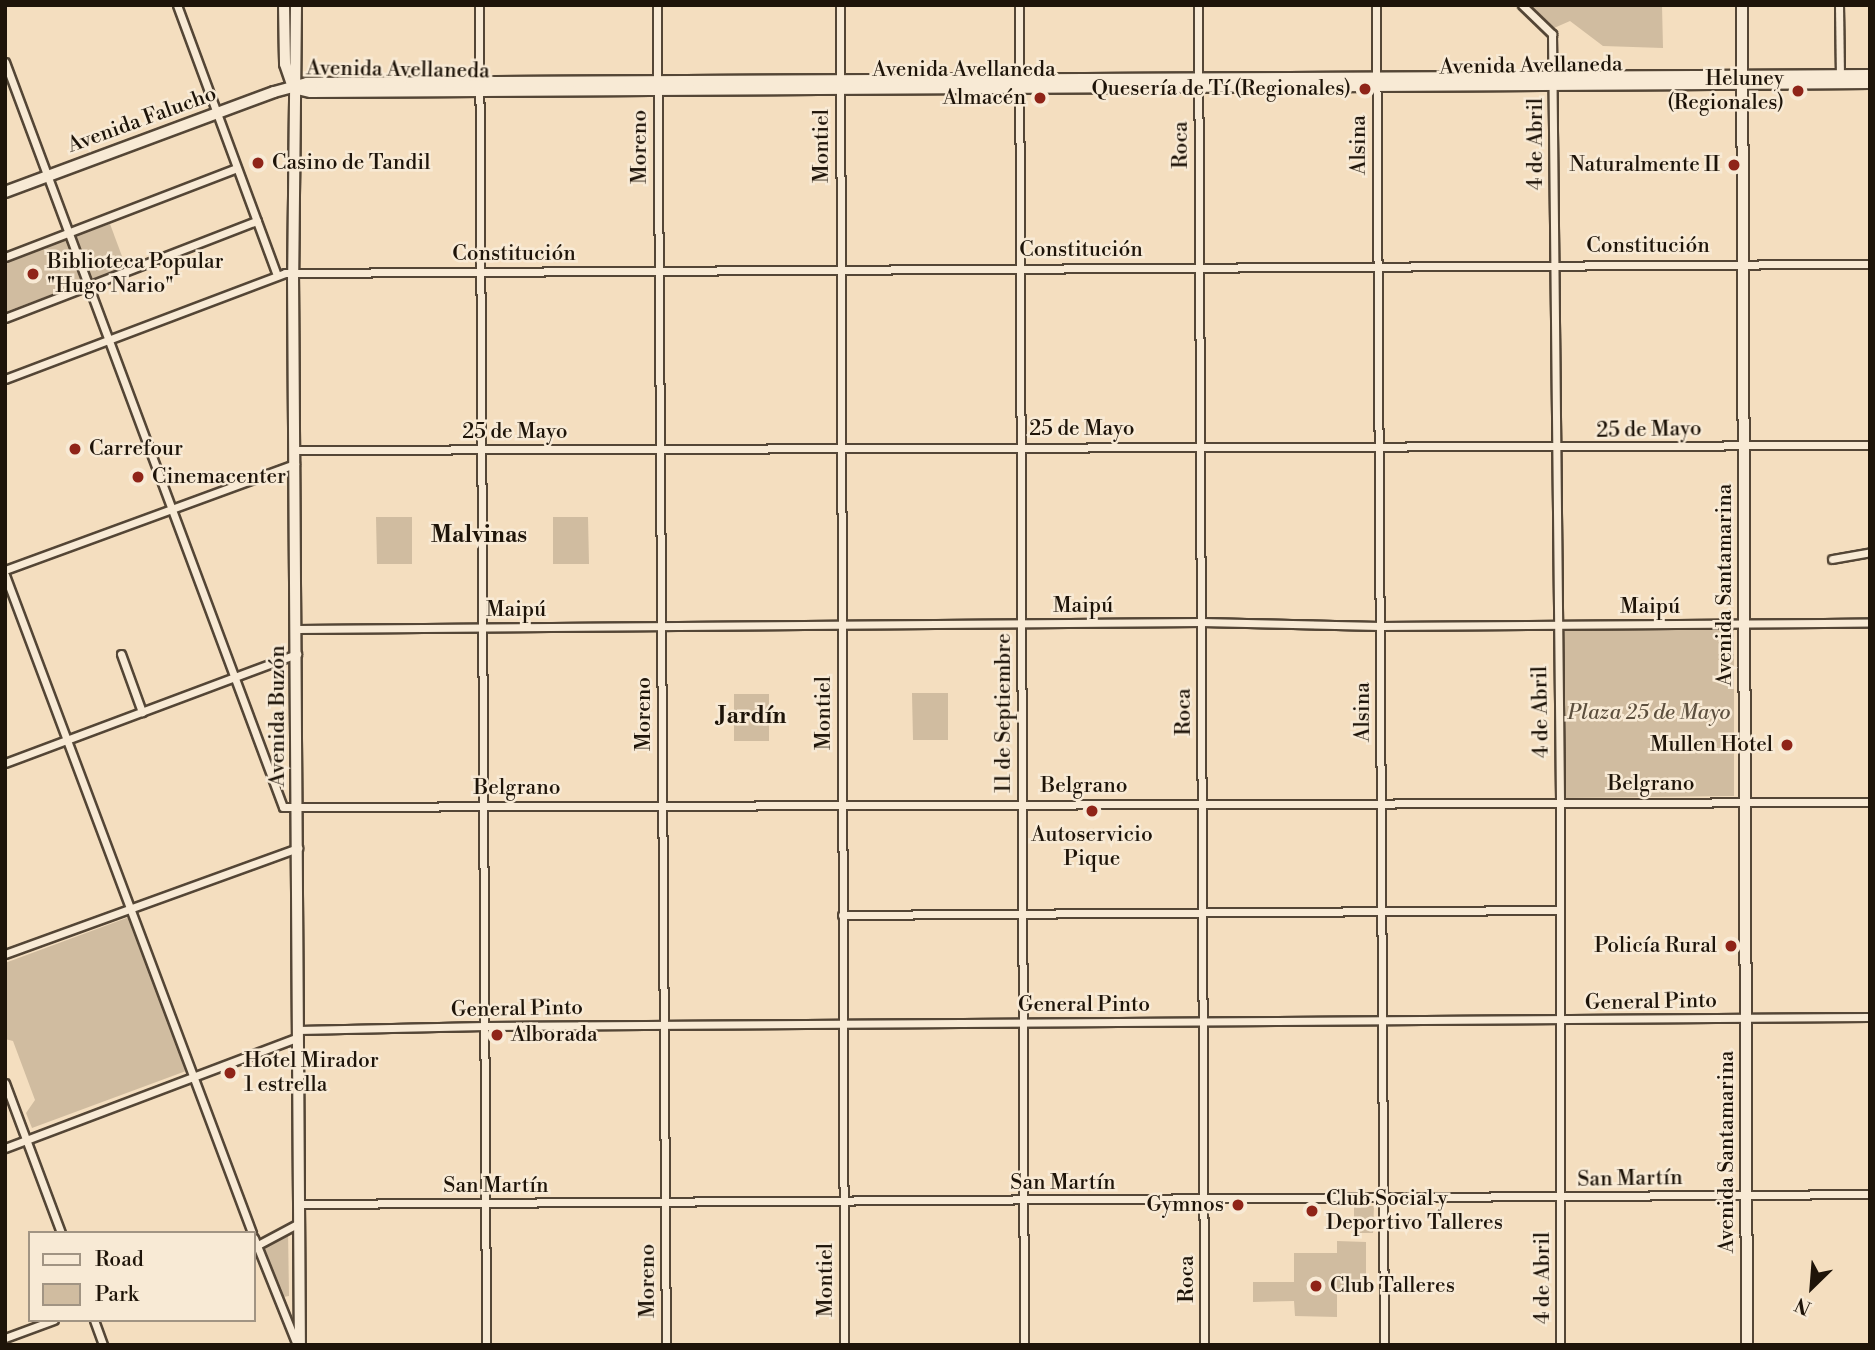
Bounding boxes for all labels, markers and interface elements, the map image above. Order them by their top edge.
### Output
street label: Avenida Avellaneda [1439,52,1623,80]
street label: Avenida Avellaneda [306,56,490,84]
street label: Avenida Avellaneda [872,57,1056,83]
place label: Heluney (Regionales) [1667,66,1784,116]
place label: Quesería de Tí (Regionales) [1091,76,1351,102]
street label: Avenida Falucho [64,81,220,159]
marker: Quesería de Tí (Regionales) [1357,81,1373,97]
marker: Heluney (Regionales) [1790,83,1806,99]
place label: Almacén [943,85,1026,111]
marker: Almacén [1032,90,1048,106]
street label: 4 de Abril [1523,98,1549,190]
street label: Montiel [809,109,835,183]
street label: Moreno [627,110,653,184]
street label: Alsina [1346,115,1372,175]
street label: Roca [1168,121,1194,169]
place label: Casino de Tandil [272,150,430,176]
place label: Naturalmente II [1569,152,1720,178]
marker: Casino de Tandil [250,155,266,171]
marker: Naturalmente II [1726,157,1742,173]
street label: Constitución [1586,233,1710,259]
street label: Constitución [1019,237,1143,263]
street label: Constitución [452,241,576,267]
place label: Biblioteca Popular "Hugo Nario" [47,249,224,299]
marker: Biblioteca Popular "Hugo Nario" [25,266,41,282]
street label: 25 de Mayo [1029,416,1135,442]
street label: 25 de Mayo [1596,416,1702,444]
street label: 25 de Mayo [462,419,568,445]
place label: Carrefour [89,436,183,462]
marker: Carrefour [67,441,83,457]
place label: Cinemacenter [152,464,286,490]
marker: Cinemacenter [130,469,146,485]
street label: Avenida Santamarina [1712,484,1738,686]
district label: Malvinas [431,521,527,549]
street label: Maipú [1053,593,1113,619]
street label: Maipú [1620,594,1680,620]
street label: Maipú [486,597,546,623]
street label: 11 de Septiembre [991,633,1017,793]
street label: Avenida Buzón [265,645,291,787]
street label: 4 de Abril [1528,666,1554,758]
street label: Montiel [811,676,837,750]
street label: Moreno [631,677,657,751]
street label: Alsina [1350,682,1376,742]
street label: Roca [1171,688,1197,736]
park label: Plaza 25 de Mayo [1568,700,1730,726]
district label: Jardín [718,702,786,730]
place label: Mullen Hotel [1650,732,1773,758]
marker: Mullen Hotel [1779,737,1795,753]
street label: Belgrano [1608,771,1694,797]
street label: Belgrano [1041,773,1127,799]
street label: Belgrano [474,775,560,801]
marker: Autoservicio Pique [1084,803,1100,819]
place label: Autoservicio Pique [1031,822,1153,872]
place label: Policía Rural [1594,933,1717,959]
marker: Policía Rural [1723,938,1739,954]
street label: General Pinto [1585,988,1717,1016]
street label: General Pinto [1018,992,1150,1018]
street label: General Pinto [451,995,583,1023]
place label: Alborada [511,1022,598,1048]
marker: Alborada [489,1027,505,1043]
place label: Hotel Mirador 1 estrella [244,1048,379,1098]
street label: Avenida Santamarina [1714,1051,1740,1253]
marker: Hotel Mirador 1 estrella [222,1065,238,1081]
street label: San Martín [1577,1165,1683,1193]
street label: San Martín [1010,1170,1116,1196]
street label: San Martín [443,1173,549,1199]
place label: Club Social y Deportivo Talleres [1326,1186,1503,1236]
place label: Gymnos [1146,1192,1224,1218]
marker: Gymnos [1230,1197,1246,1213]
marker: Club Social y Deportivo Talleres [1304,1203,1320,1219]
legend [28,1231,256,1322]
street label: 4 de Abril [1530,1232,1556,1324]
street label: Montiel [813,1243,839,1317]
street label: Moreno [635,1244,661,1318]
text: Road [95,1247,144,1273]
north arrow [1777,1252,1847,1322]
street label: Roca [1174,1255,1200,1303]
place label: Club Talleres [1330,1273,1455,1299]
marker: Club Talleres [1308,1278,1324,1294]
text: Park [95,1282,139,1308]
text: N [1791,1292,1815,1320]

